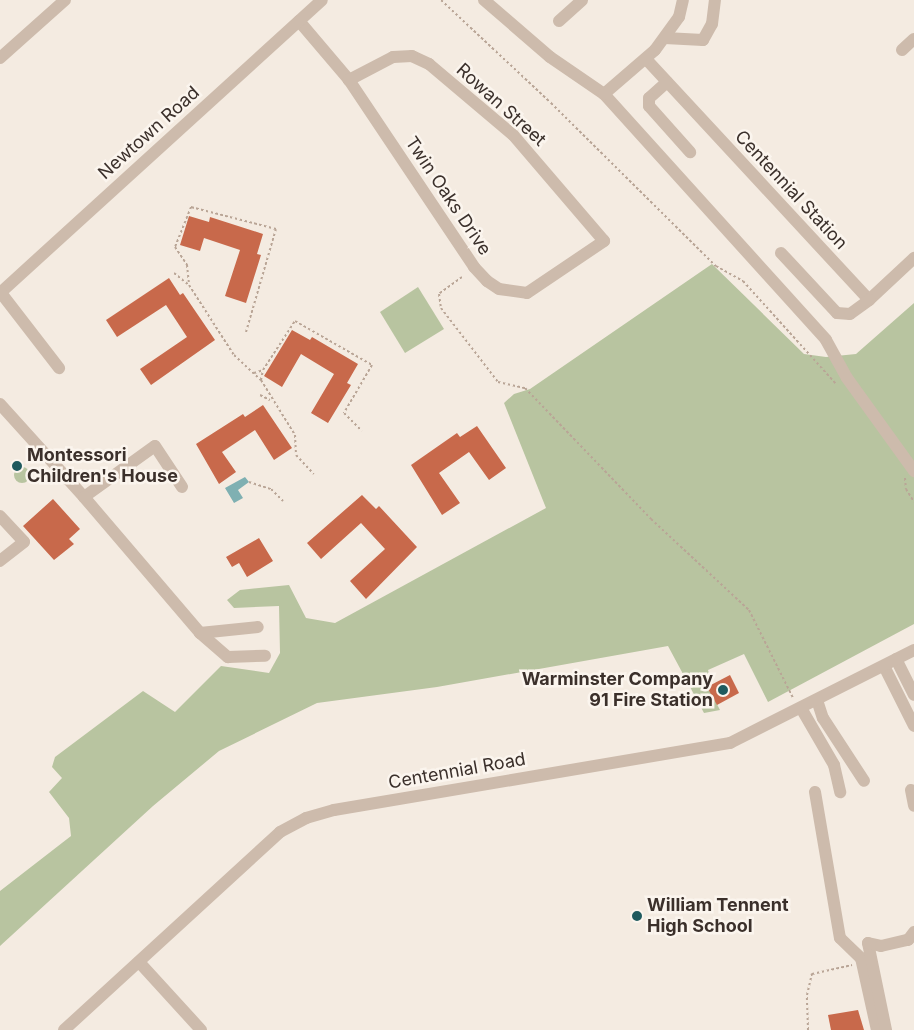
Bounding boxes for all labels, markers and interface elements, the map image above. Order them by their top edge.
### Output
street label: Rowan Street [452,59,550,151]
street label: Newtown Road [94,82,204,184]
street label: Centennial Station [730,126,852,254]
street label: Twin Oaks Drive [400,133,496,259]
place label: Montessori Children's House [27,445,178,488]
marker: Montessori Children's House [11,460,23,472]
place label: Warminster Company 91 Fire Station [522,669,713,712]
marker: Warminster Company 91 Fire Station [717,684,729,696]
street label: Centennial Road [387,748,527,794]
place label: William Tennent High School [647,895,789,938]
marker: William Tennent High School [631,910,643,922]

